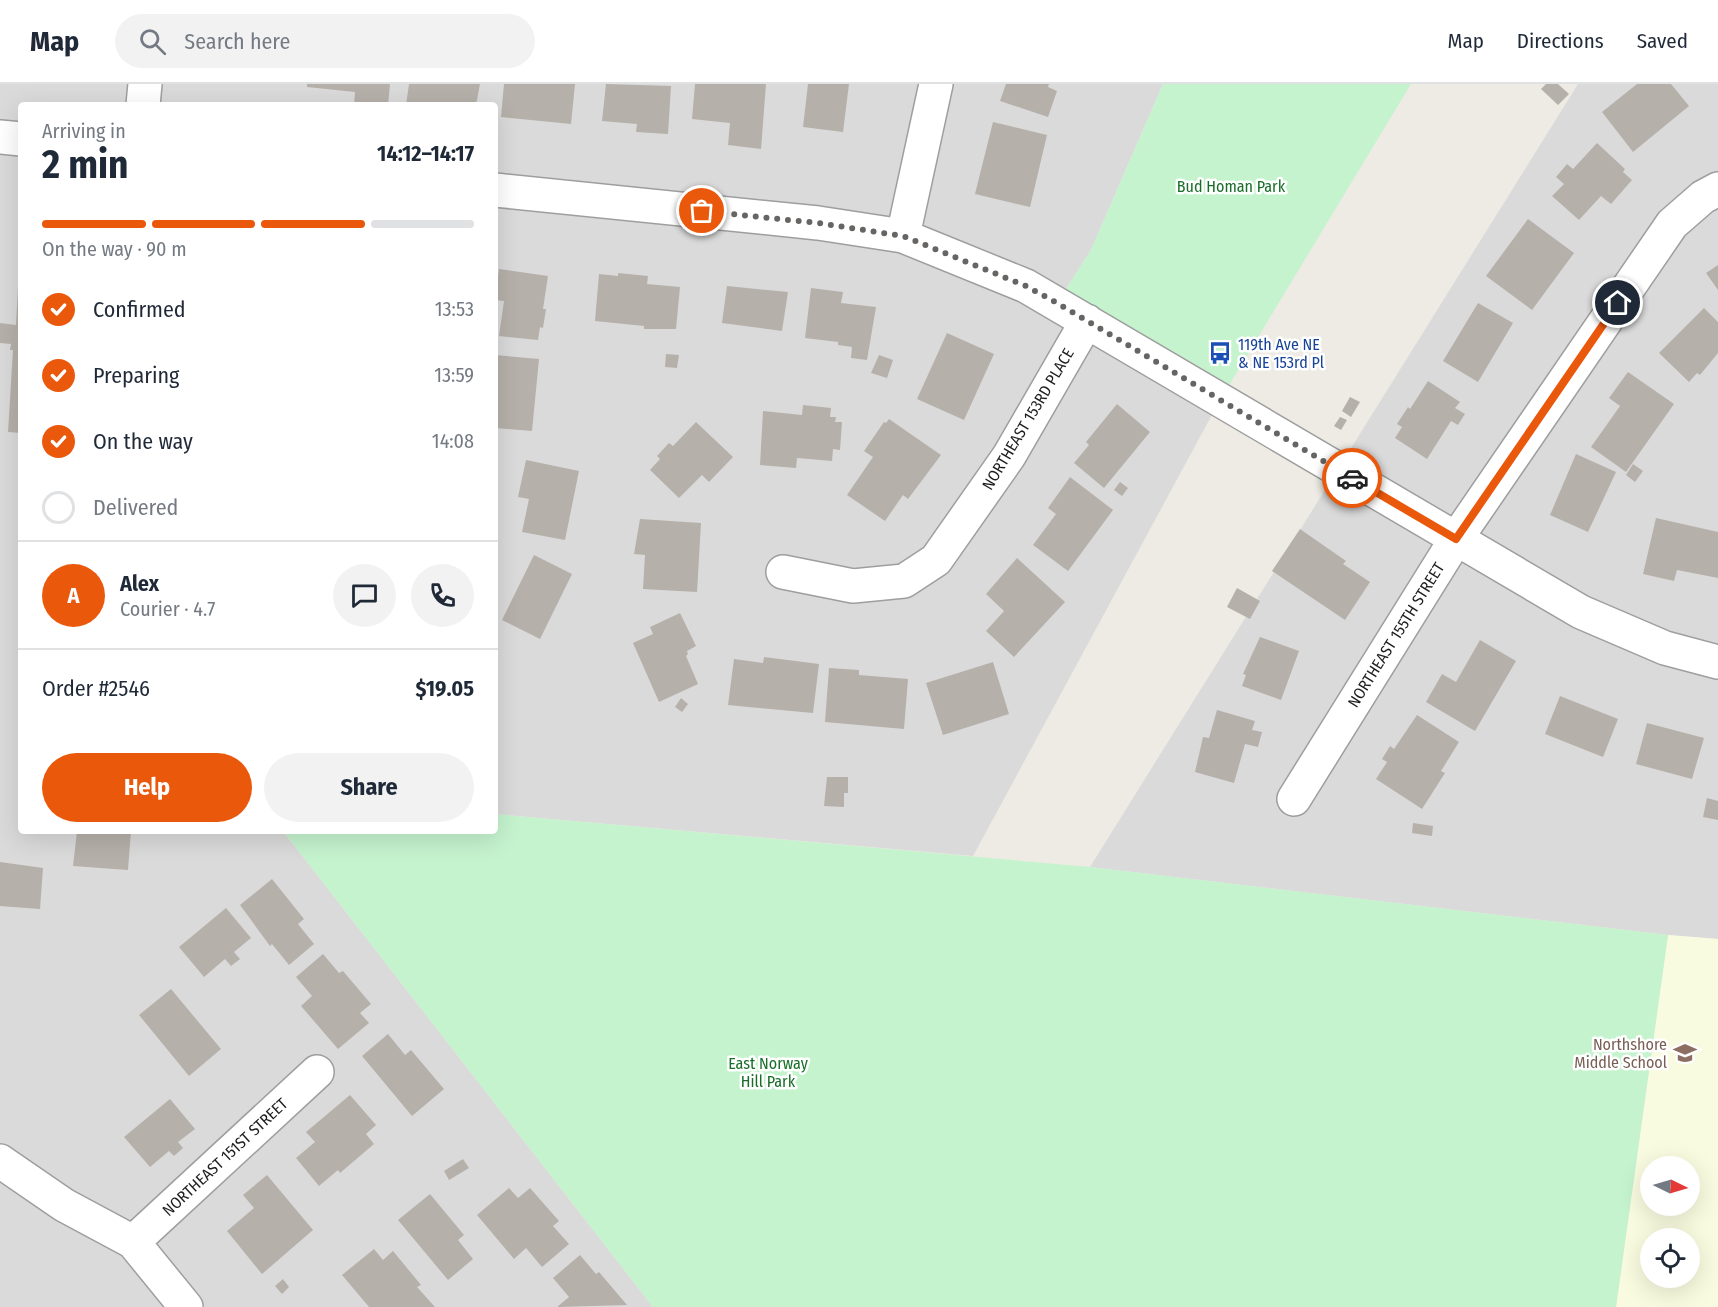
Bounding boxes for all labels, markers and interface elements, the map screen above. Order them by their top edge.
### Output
search box [115,14,535,68]
text: Map [30,25,79,58]
icon: search [136,25,169,58]
text: Search here [184,28,290,55]
text: Map [1447,28,1484,54]
text: Directions [1517,28,1604,54]
text: Saved [1637,28,1688,54]
text: Arriving in [42,119,126,143]
text: 14:12–14:17 [377,140,474,167]
text: 2 min [42,142,128,188]
park label: Bud Homan Park [1177,177,1286,196]
pin [676,185,727,236]
icon: bag [685,194,718,227]
text: On the way · 90 m [42,237,187,261]
pin [1592,277,1643,328]
icon: home [1601,286,1634,319]
icon: check [42,293,75,326]
text: Confirmed [93,296,186,323]
text: 13:53 [435,297,474,321]
place label: 119th Ave NE & NE 153rd Pl [1238,335,1324,372]
bus stop icon: 119th Ave NE & NE 153rd Pl [1207,340,1233,366]
street label: NORTHEAST 153RD PLACE [978,345,1078,493]
icon: check [42,359,75,392]
text: Preparing [93,362,179,389]
text: 13:59 [434,363,474,387]
icon: check [42,425,75,458]
text: On the way [93,428,193,455]
text: 14:08 [432,429,474,453]
courier [1322,448,1382,508]
icon: car [1336,462,1369,495]
text: Delivered [93,494,178,521]
street label: NORTHEAST 155TH STREET [1344,559,1449,711]
button: chat [333,564,396,627]
button: phone [411,564,474,627]
text: Alex [120,570,159,597]
text: A [68,582,79,609]
text: Courier · 4.7 [120,597,215,621]
text: Order #2546 [42,675,150,702]
text: $19.05 [416,675,474,702]
button: Help [42,753,252,822]
button: Share [264,753,474,822]
place label: Northshore Middle School [1574,1035,1667,1072]
school or university icon: Northshore Middle School [1672,1040,1698,1066]
park label: East Norway Hill Park [728,1054,809,1091]
street label: NORTHEAST 151ST STREET [159,1094,292,1220]
north arrow [1640,1156,1700,1216]
map controls [1640,1156,1700,1288]
button: locate [1640,1228,1700,1288]

